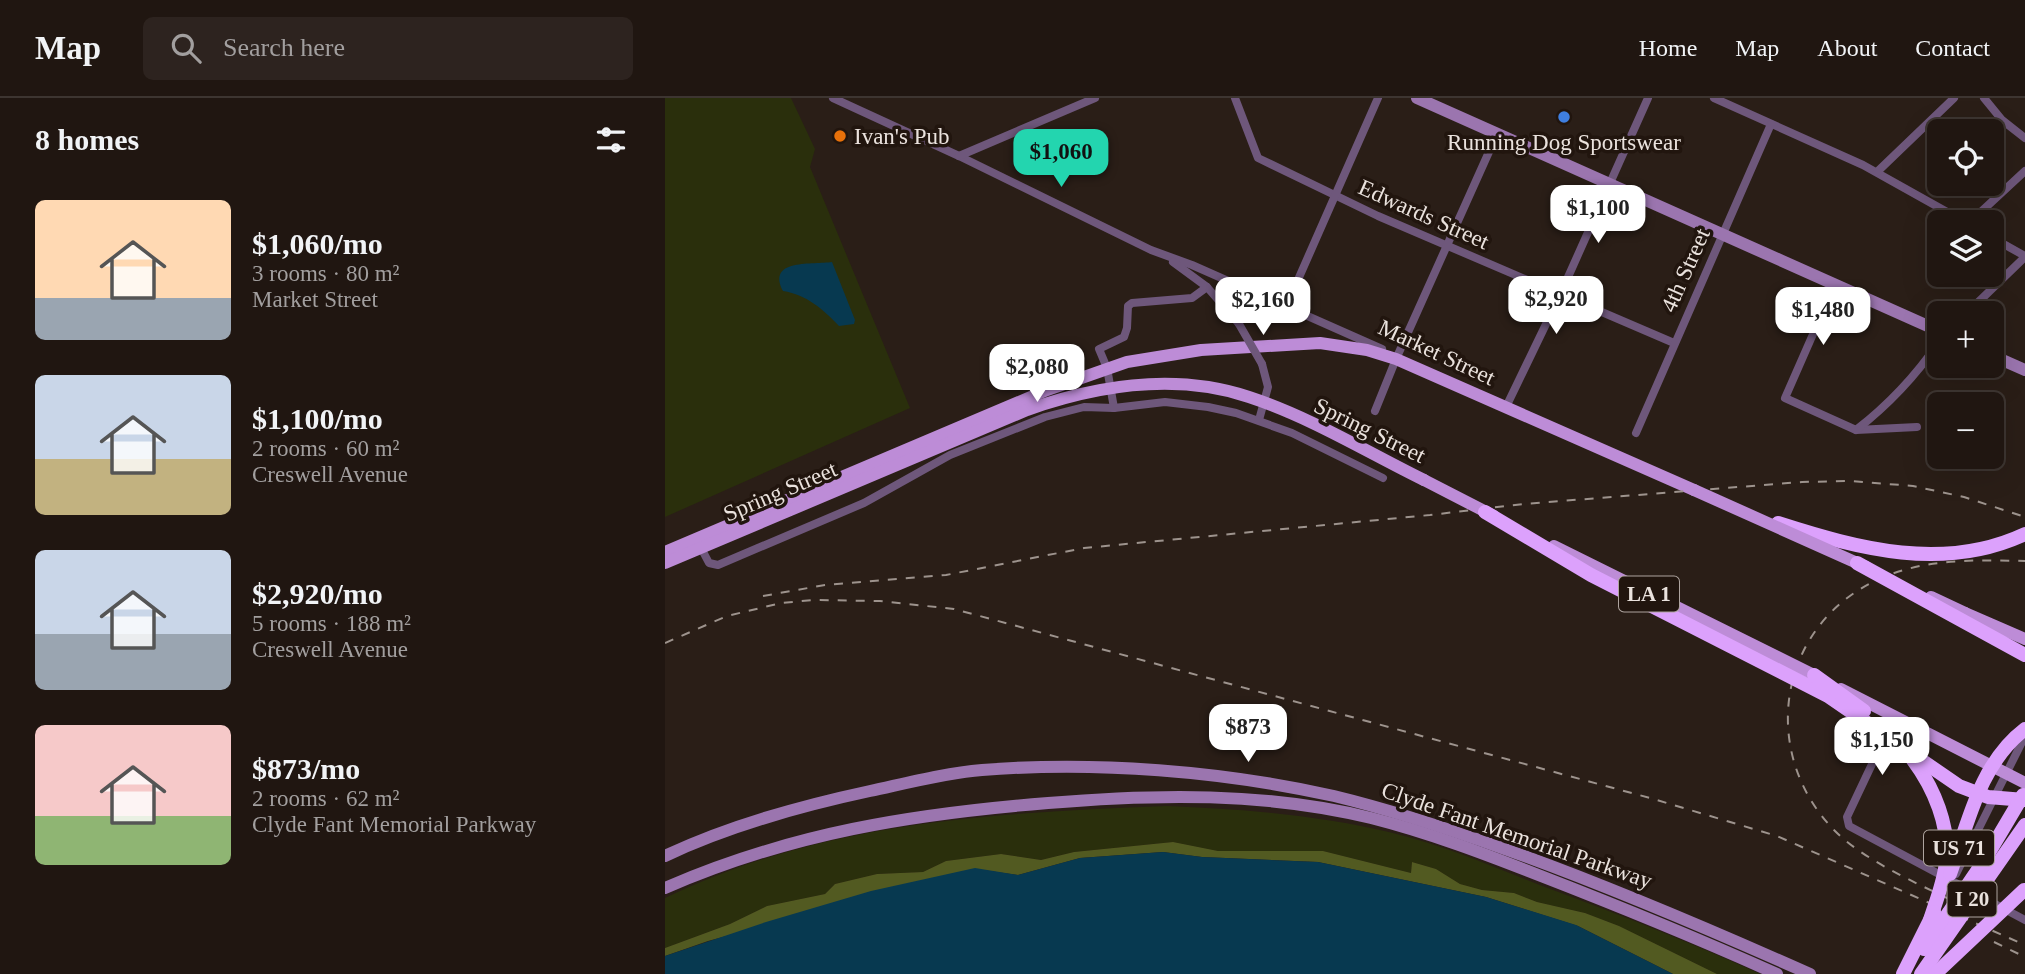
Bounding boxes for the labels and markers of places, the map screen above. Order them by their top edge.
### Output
marker: Running Dog Sportswear [1556,109,1572,125]
place label: Ivan's Pub [854,124,950,149]
marker: Ivan's Pub [832,128,848,144]
pin: $1,060 [1004,130,1118,189]
place label: Running Dog Sportswear [1447,130,1681,155]
pin: $1,100 [1541,186,1655,245]
pin: $2,920 [1499,276,1613,336]
pin: $2,160 [1206,278,1320,337]
pin: $1,480 [1766,288,1880,347]
pin: $2,080 [980,344,1094,404]
pin: $873 [1207,704,1289,764]
pin: $1,150 [1825,718,1939,777]

